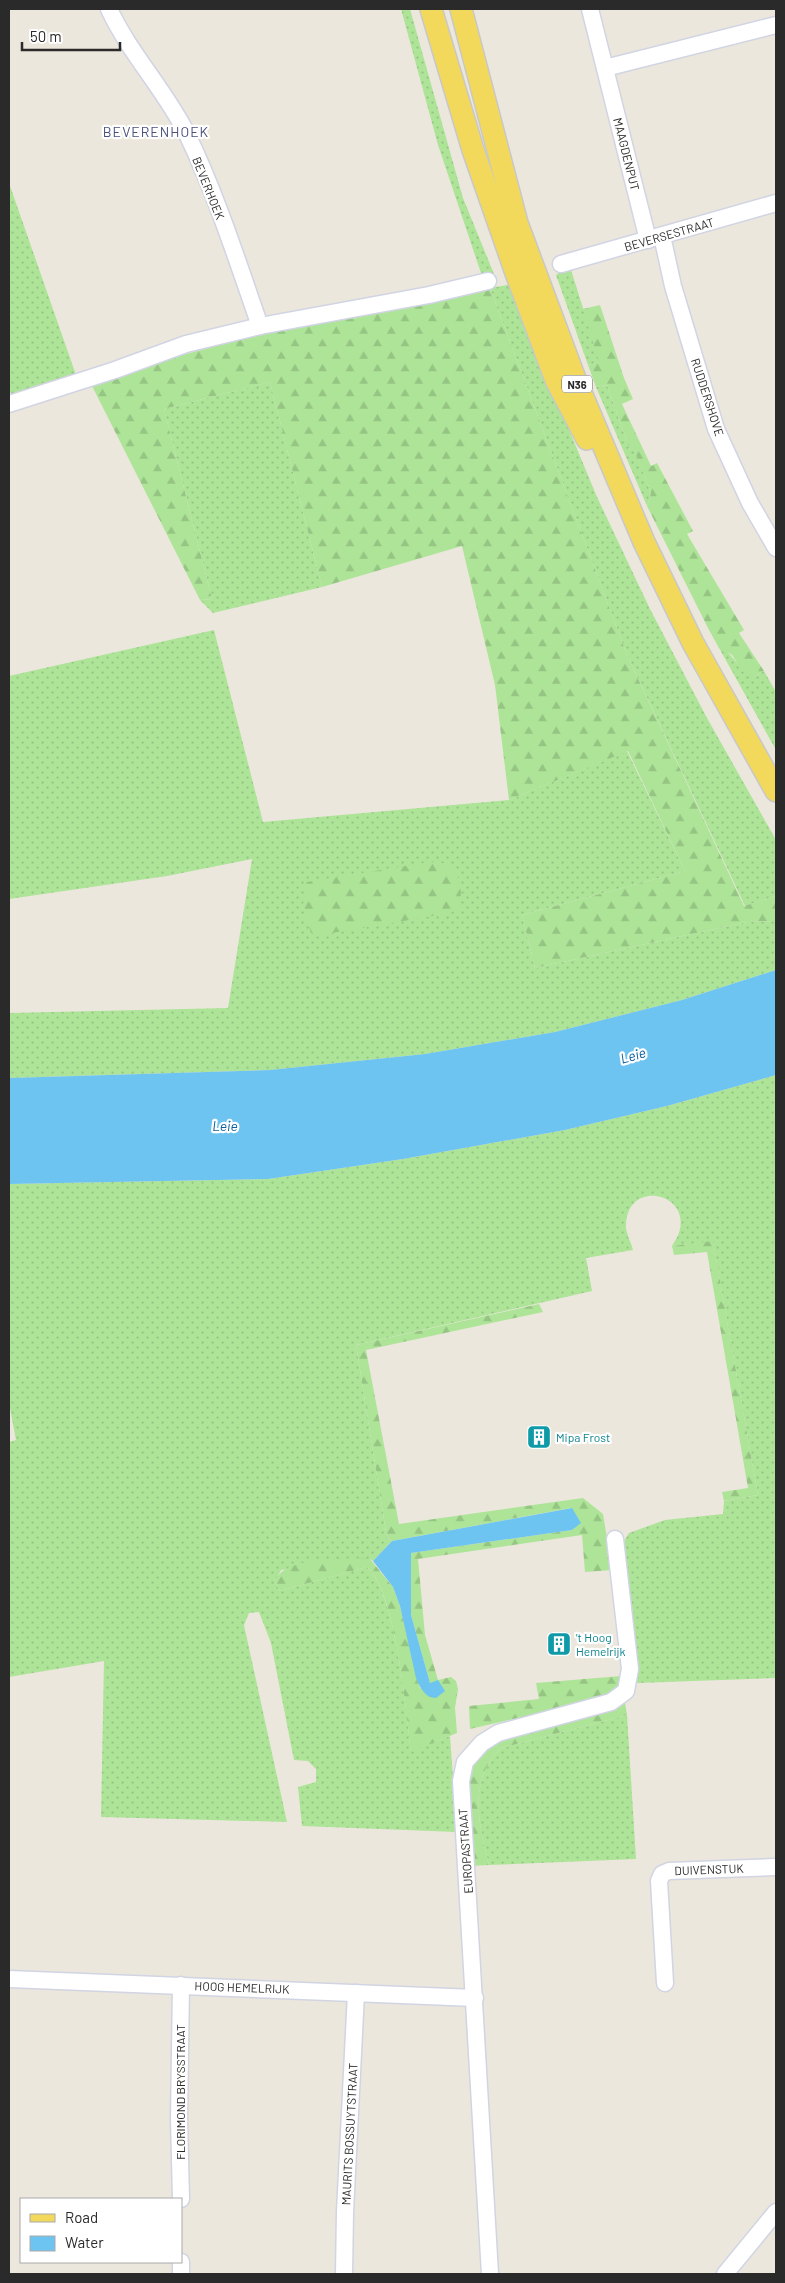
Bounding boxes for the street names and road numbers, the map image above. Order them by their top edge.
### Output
street label: MAAGDENPUT [611,116,643,192]
street label: BEVERHOEK [190,155,228,222]
street label: BEVERSESTRAAT [623,214,716,254]
street label: RUDDERSHOVE [689,356,727,438]
road number: N36 [562,376,592,392]
street label: EUROPASTRAAT [455,1808,475,1894]
street label: DUIVENSTUK [674,1861,745,1877]
street label: HOOG HEMELRIJK [194,1978,290,1996]
street label: FLORIMOND BRYSSTRAAT [173,2024,187,2160]
street label: MAURITS BOSSUYTSTRAAT [338,2062,360,2206]

